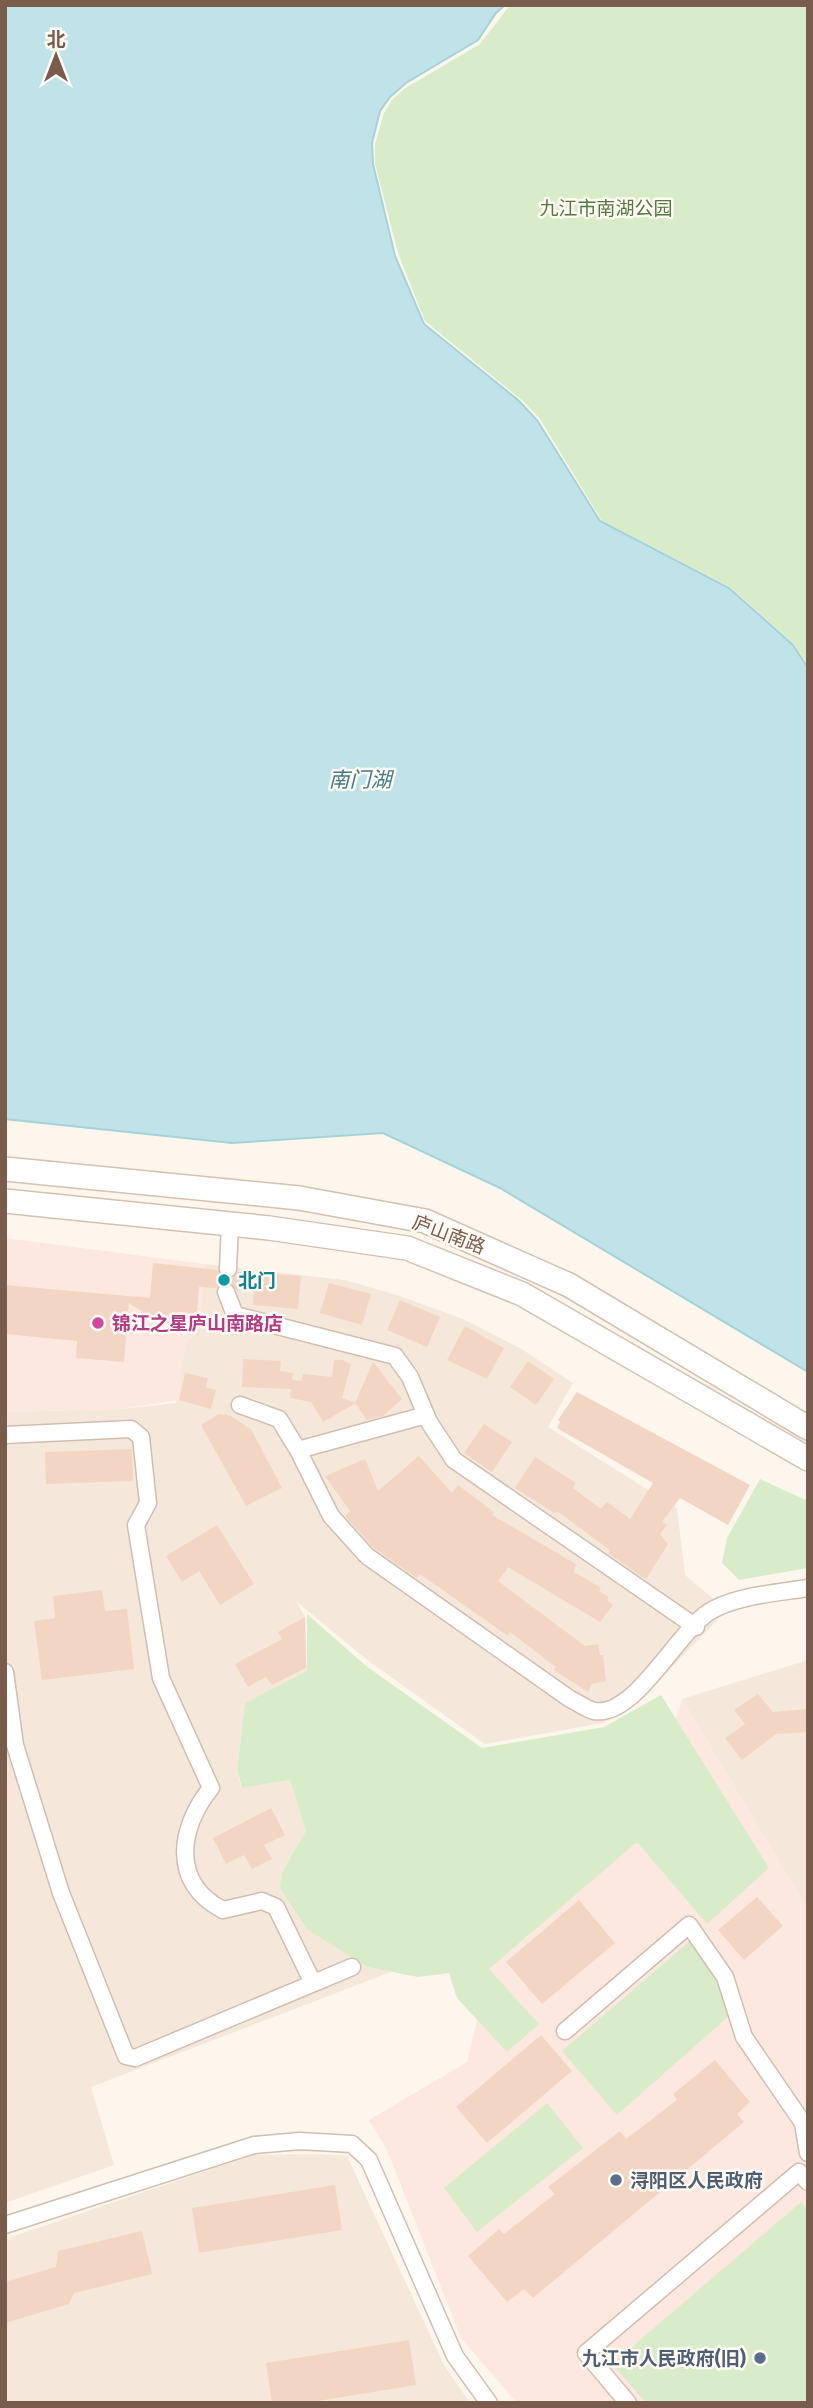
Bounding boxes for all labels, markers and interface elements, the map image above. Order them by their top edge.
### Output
north arrow [21,21,91,91]
text: 北 [46,28,66,51]
park label: 九江市南湖公园 [539,197,673,220]
water label: 南门湖 [329,767,394,793]
street label: 庐山南路 [409,1210,488,1259]
place label: 北门 [238,1269,276,1292]
marker: 北门 [216,1272,232,1288]
place label: 锦江之星庐山南路店 [112,1312,283,1335]
marker: 锦江之星庐山南路店 [90,1315,106,1331]
place label: 浔阳区人民政府 [630,2169,763,2192]
marker: 浔阳区人民政府 [608,2172,624,2188]
place label: 九江市人民政府(旧) [582,2347,746,2370]
marker: 九江市人民政府(旧) [752,2350,768,2366]

